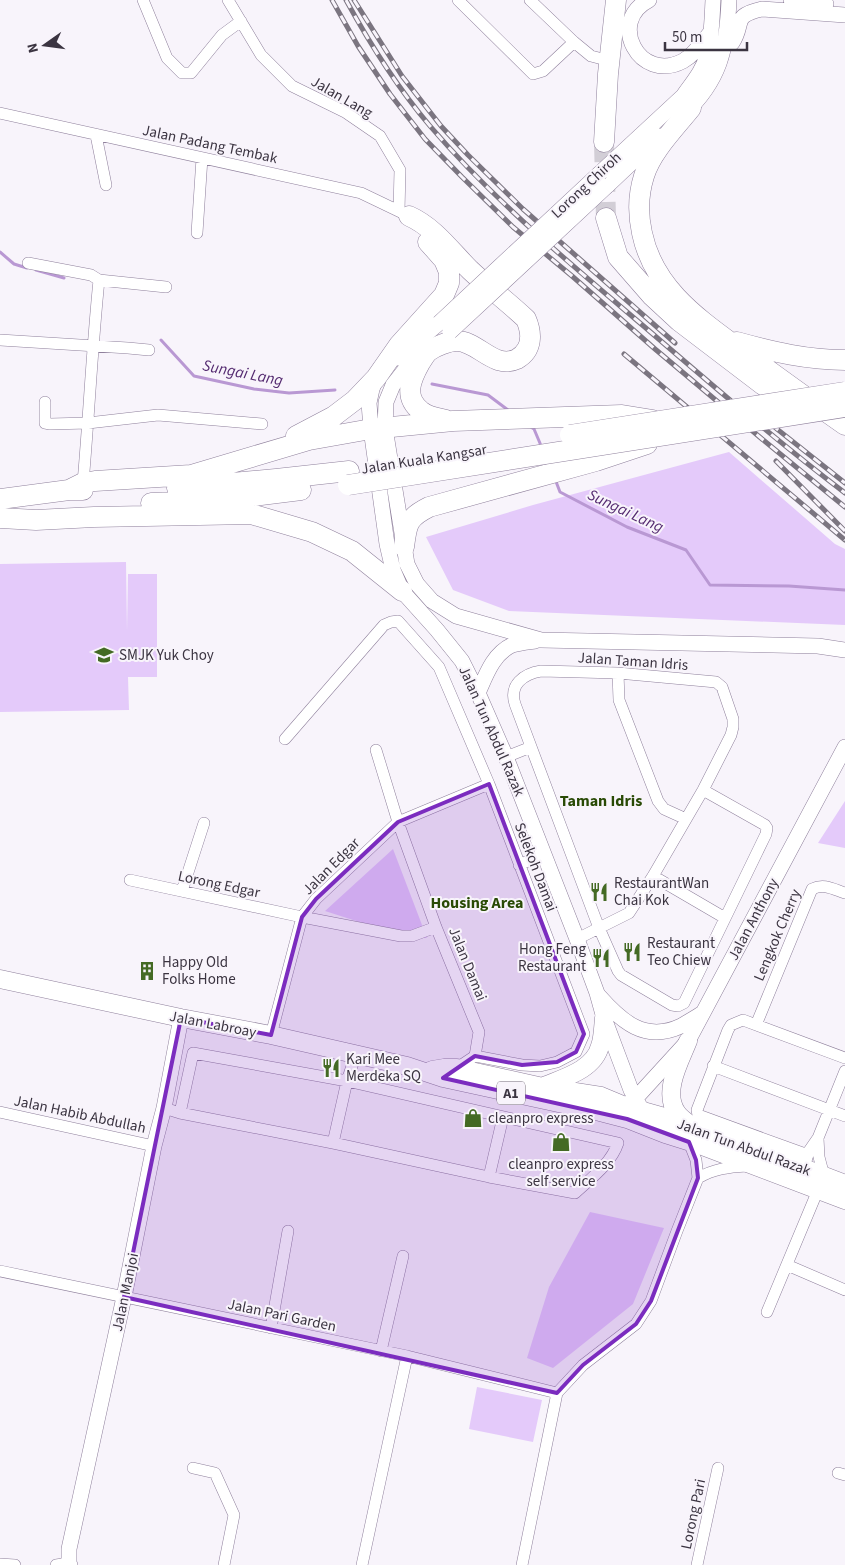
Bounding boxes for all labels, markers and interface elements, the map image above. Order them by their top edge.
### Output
north arrow [20,20,70,70]
scale bar [665,20,748,52]
text: 50 m [672,27,702,48]
text: N [23,41,44,55]
street label: Jalan Lang [307,71,377,124]
street label: Jalan Padang Tembak [141,120,280,169]
street label: Lorong Chiroh [547,147,626,223]
water label: Sungai Lang [201,354,285,392]
street label: Jalan Kuala Kangsar [360,439,489,480]
water label: Sungai Lang [584,484,667,538]
school or university icon: SMJK Yuk Choy [93,644,115,666]
place label: SMJK Yuk Choy [119,645,214,666]
street label: Jalan Taman Idris [577,647,689,676]
street label: Jalan Tun Abdul Razak [453,663,530,800]
district label: Taman Idris [560,790,642,812]
street label: Selekoh Damai [509,820,562,915]
street label: Jalan Edgar [298,832,365,900]
street label: Lorong Edgar [176,866,263,904]
place label: RestaurantWan Chai Kok [614,873,709,911]
street label: Jalan Anthony [723,874,784,964]
restaurant icon: RestaurantWan Chai Kok [588,881,610,903]
street label: Lengkok Cherry [749,886,806,984]
district label: Housing Area [430,892,524,914]
street label: Jalan Damai [443,924,492,1004]
place label: Restaurant Teo Chiew [647,933,715,971]
place label: Hong Feng Restaurant [518,939,586,977]
restaurant icon: Restaurant Teo Chiew [621,941,643,963]
restaurant icon: Hong Feng Restaurant [590,947,612,969]
place label: Happy Old Folks Home [162,952,236,990]
building icon: Happy Old Folks Home [136,960,158,982]
street label: Jalan Labroay [168,1006,258,1043]
place label: Kari Mee Merdeka SQ [346,1049,421,1087]
restaurant icon: Kari Mee Merdeka SQ [320,1057,342,1079]
road number: A1 [497,1082,525,1104]
street label: Jalan Habib Abdullah [12,1090,148,1139]
shop icon: cleanpro express [462,1107,484,1129]
place label: cleanpro express [488,1108,594,1129]
street label: Jalan Tun Abdul Razak [674,1114,814,1182]
shop icon: cleanpro express self service [550,1131,572,1153]
place label: cleanpro express self service [508,1154,614,1192]
street label: Jalan Manjoi [107,1251,144,1333]
street label: Jalan Pari Garden [226,1294,338,1337]
street label: Lorong Pari [676,1477,711,1551]

